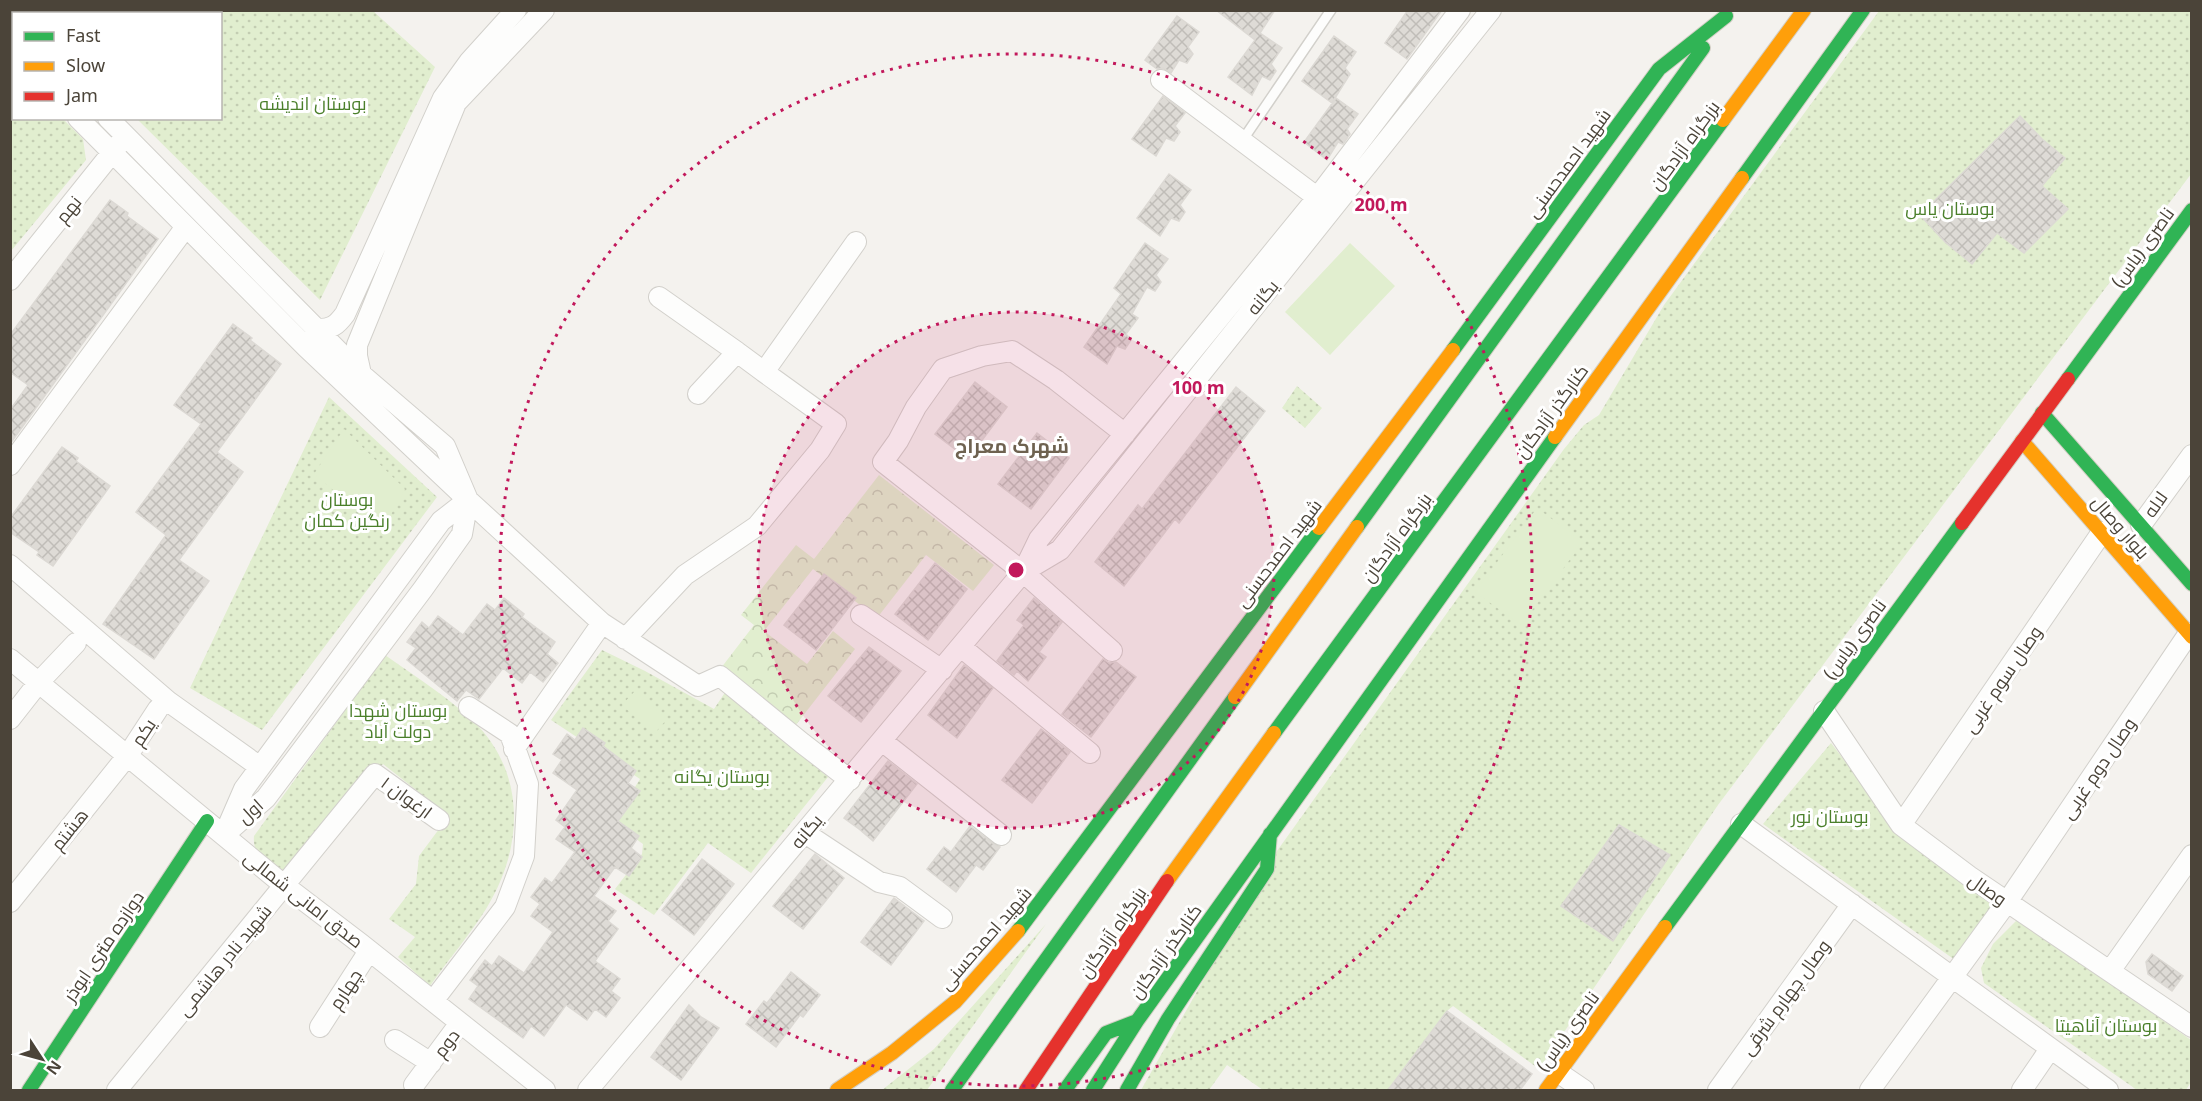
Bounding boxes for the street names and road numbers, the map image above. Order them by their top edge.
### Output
street label: بزرگراه آزادگان [1643,95,1725,195]
street label: شهید احمدحسنی [1520,103,1616,223]
street label: نهم [50,190,87,228]
street label: ناصری (یاس) [2105,202,2179,292]
street label: یگانه [1241,275,1283,319]
street label: کنارگذر آزادگان [1509,359,1593,463]
street label: لاله [2137,486,2173,522]
street label: بزرگراه آزادگان [1355,487,1437,587]
street label: بلوار وصال [2087,490,2155,564]
street label: شهید احمدحسنی [1229,494,1327,612]
street label: ناصری (یاس) [1817,594,1891,684]
street label: وصال سوم غربی [1957,621,2048,738]
street label: وصال دوم غربی [2055,712,2142,824]
street label: یکم [125,713,162,751]
street label: ارغوان ۱ [377,770,437,824]
street label: اول [232,793,268,829]
street label: هشتم [45,803,94,855]
street label: یگانه [785,809,828,853]
street label: صدق امانی شمالی [239,845,368,954]
street label: وصال [1964,867,2012,911]
street label: شهید احمدحسنی [933,881,1037,995]
street label: بزرگراه آزادگان [1073,882,1151,982]
street label: دوازده متری ابوذر [57,886,149,1007]
street label: شهید نادر هاشمی [172,899,276,1021]
street label: کنارگذر آزادگان [1124,899,1206,1003]
street label: وصال چهارم شرقی [1735,934,1836,1060]
street label: چهارم [323,964,368,1014]
street label: ناصری (یاس) [1530,986,1604,1076]
street label: دوم [427,1024,465,1063]

